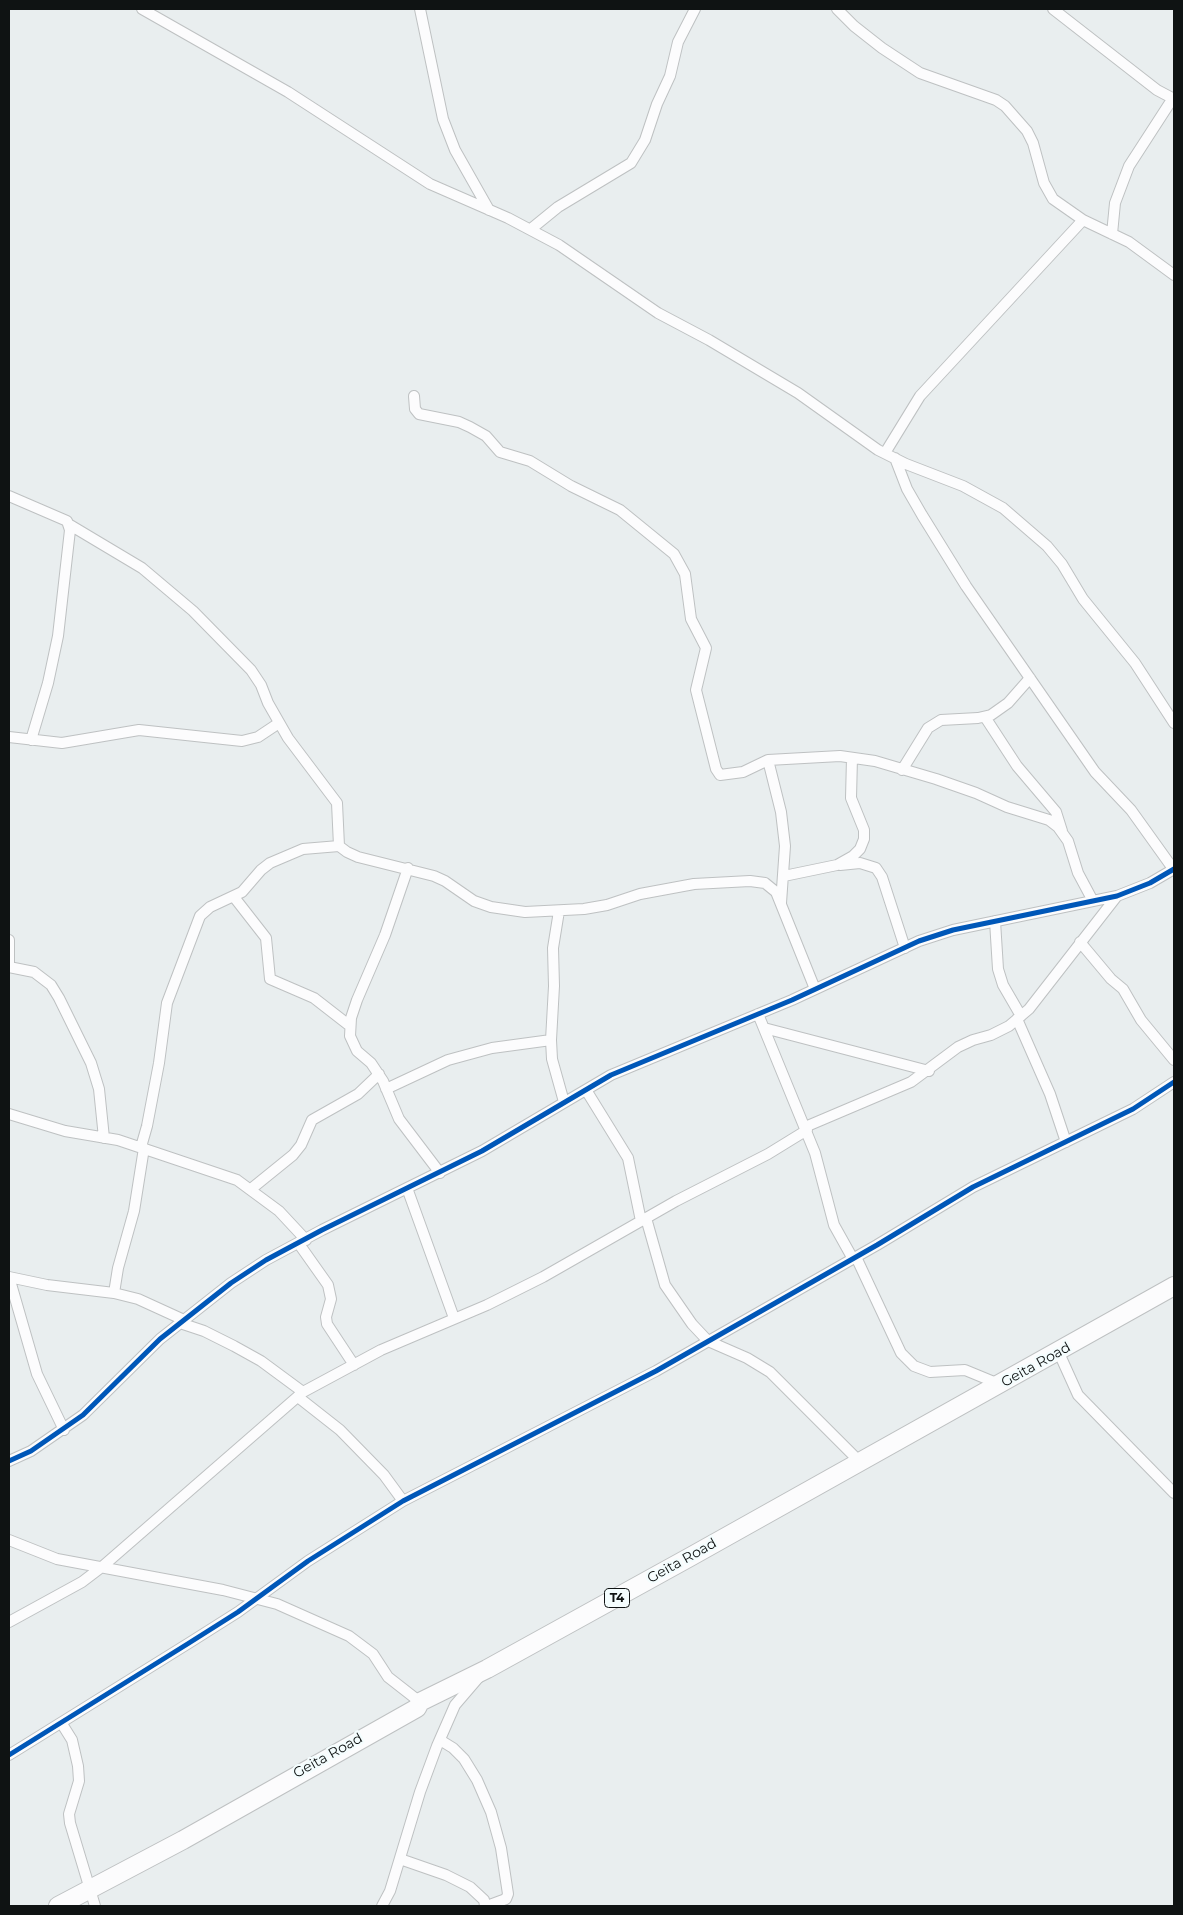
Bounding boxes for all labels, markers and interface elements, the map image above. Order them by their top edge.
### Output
street label: Geita Road [998,1339,1074,1391]
street label: Geita Road [644,1535,720,1587]
road number: T4 [604,1589,630,1608]
street label: Geita Road [290,1730,366,1782]

